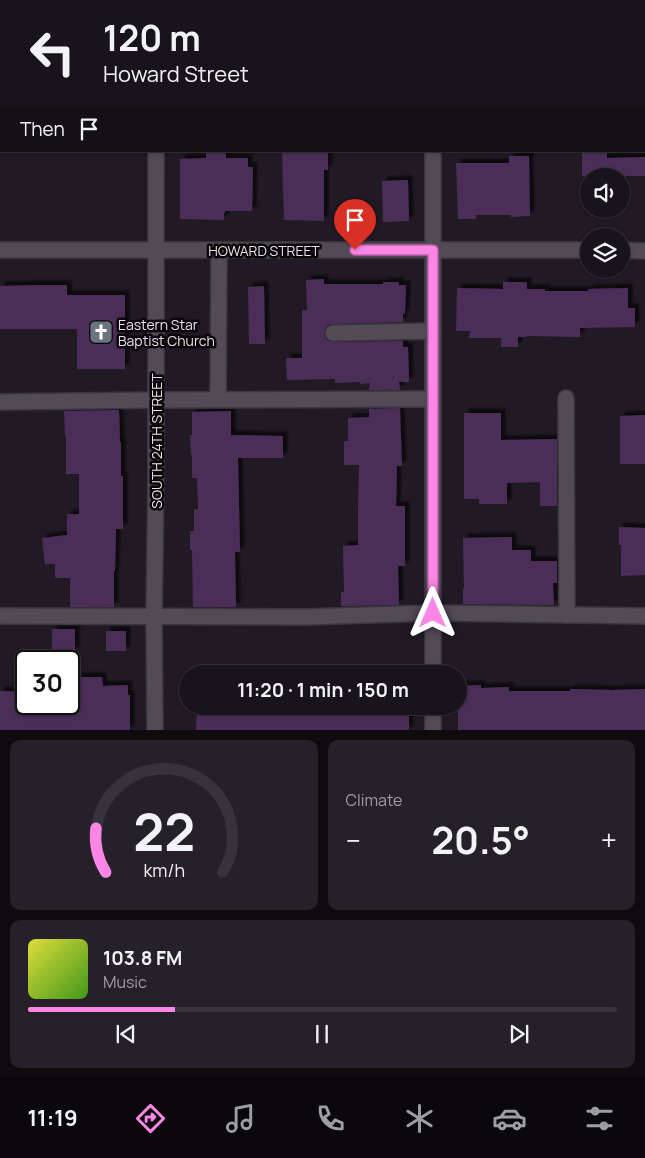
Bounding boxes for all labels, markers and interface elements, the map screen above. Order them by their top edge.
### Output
text: 120 m [103,14,201,62]
icon: left [20,20,85,85]
text: Howard Street [103,59,249,89]
icon: arrive [75,115,103,143]
text: Then [20,116,65,142]
map controls [580,168,630,278]
button: sound [580,168,630,218]
pin [334,199,376,250]
icon: arrive [341,206,369,234]
button: layers [580,228,630,278]
street label: HOWARD STREET [208,241,320,260]
place label: Eastern Star Baptist Church [118,315,215,350]
church icon: Eastern Star Baptist Church [88,319,114,345]
street label: SOUTH 24TH STREET [147,373,166,509]
position arrow [406,586,458,638]
speed limit sign: 30 [15,650,80,715]
text: 11:20 · 1 min · 150 m [237,677,409,703]
text: Climate [346,789,402,811]
text: 22 [133,796,195,867]
text: 20.5° [431,813,530,865]
text: − [346,821,361,859]
text: + [601,821,617,859]
text: km/h [143,858,185,882]
text: 103.8 FM [103,945,182,971]
text: Music [103,971,147,993]
icon: previous [112,1020,140,1048]
icon: pause [308,1020,336,1048]
icon: next [505,1020,533,1048]
icon: directions [133,1101,168,1136]
icon: music [223,1101,258,1136]
icon: phone [313,1101,348,1136]
icon: climate [402,1101,437,1136]
icon: car [492,1101,527,1136]
icon: filters [582,1101,617,1136]
text: 11:19 [27,1103,78,1133]

